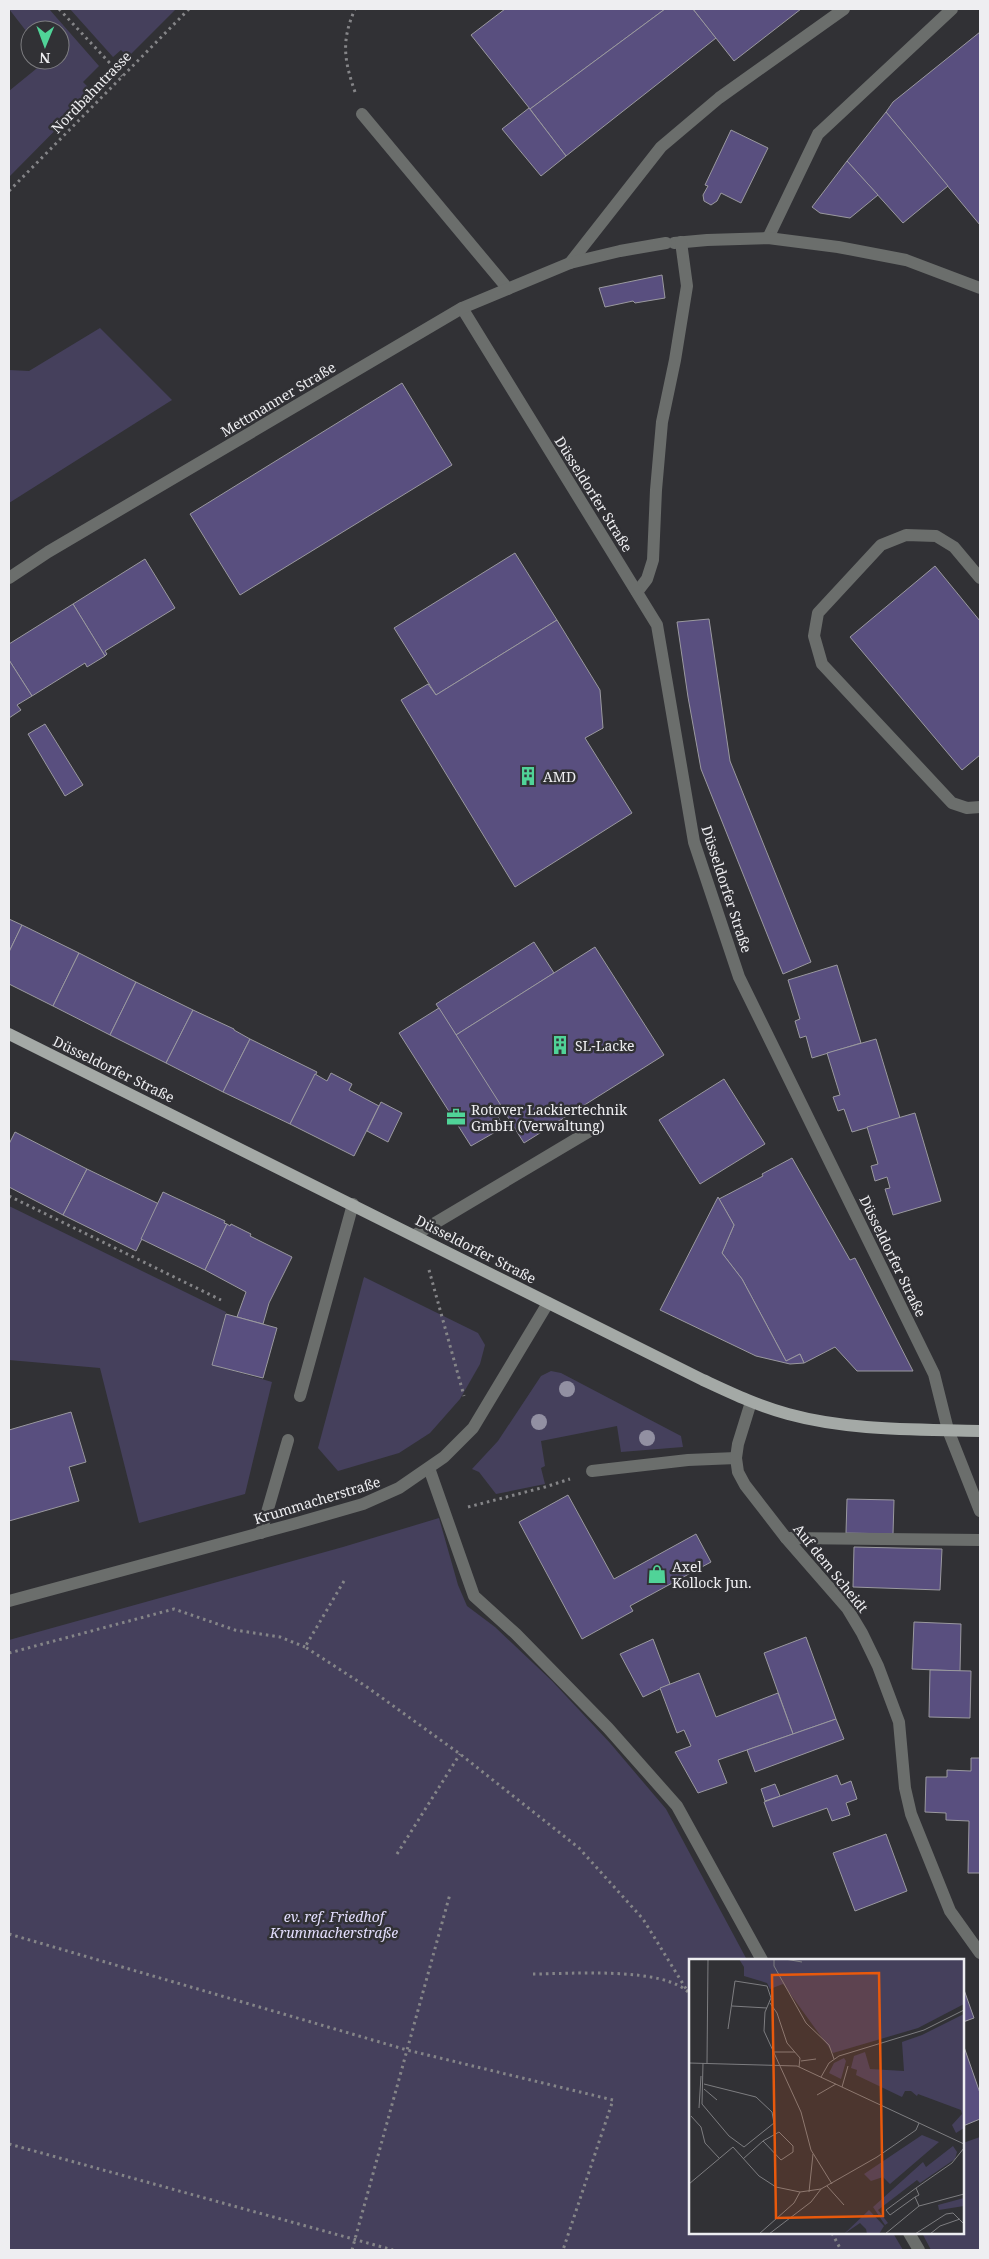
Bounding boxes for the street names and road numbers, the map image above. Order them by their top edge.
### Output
street label: Nordbahntrasse [47,47,135,137]
street label: Mettmanner Straße [217,357,339,441]
street label: Düsseldorfer Straße [551,433,637,555]
street label: Düsseldorfer Straße [697,823,757,955]
street label: Düsseldorfer Straße [50,1031,178,1107]
street label: Düsseldorfer Straße [855,1192,931,1320]
street label: Düsseldorfer Straße [412,1210,540,1288]
street label: Krummacherstraße [251,1472,383,1528]
street label: Auf dem Scheidt [789,1520,873,1616]

